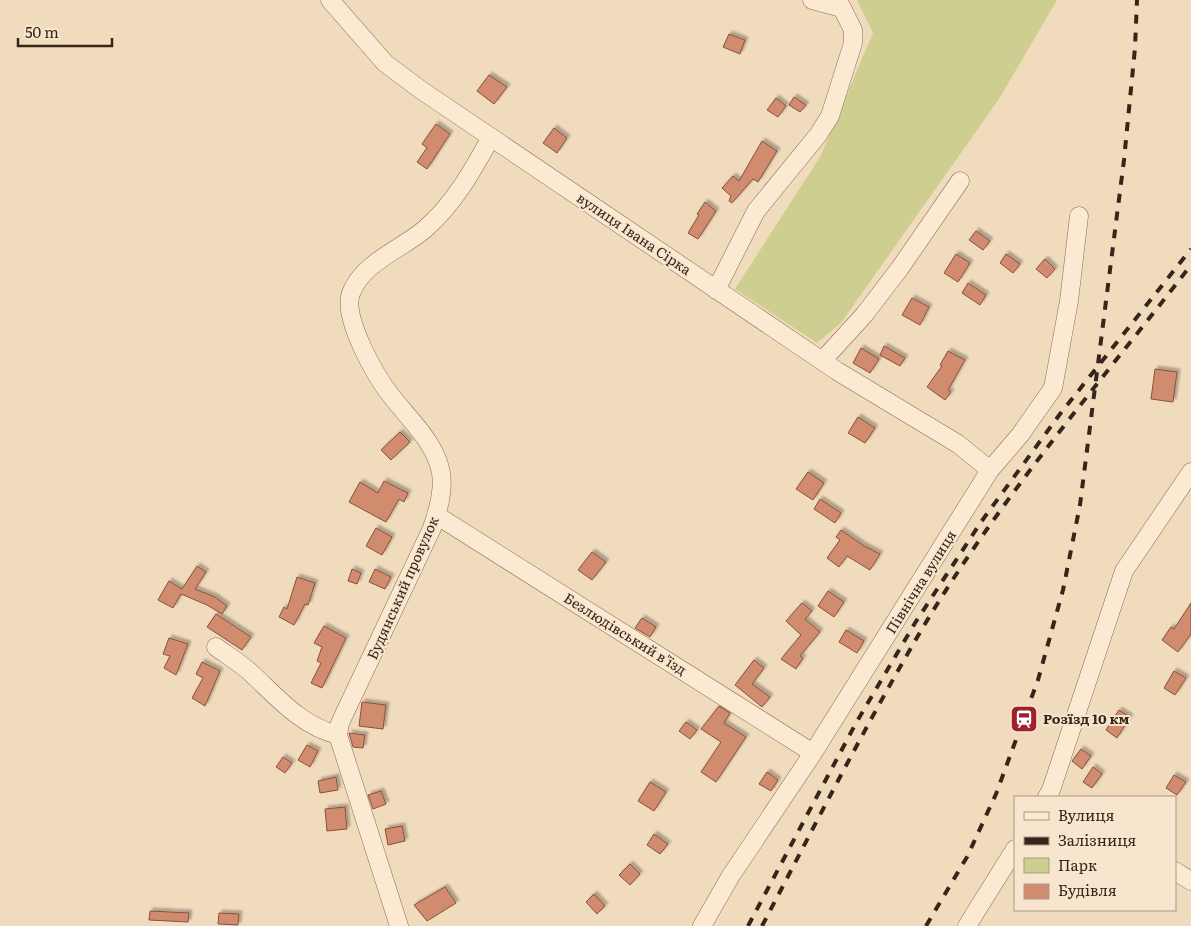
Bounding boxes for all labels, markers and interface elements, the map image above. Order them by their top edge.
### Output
scale bar [18,15,111,47]
text: 50 m [25,20,59,43]
street label: вулиця Івана Сірка [573,187,696,279]
street label: Будянський провулок [361,512,443,662]
street label: Північна вулиця [880,526,960,637]
street label: Безлюдівський в'їзд [560,587,691,679]
station icon: Розїзд 10 км [1009,704,1039,734]
place label: Розїзд 10 км [1043,708,1129,728]
legend [1014,796,1176,911]
text: Вулиця [1058,803,1115,826]
text: Залізниця [1058,828,1136,851]
text: Парк [1058,853,1097,876]
text: Будівля [1058,878,1117,901]

